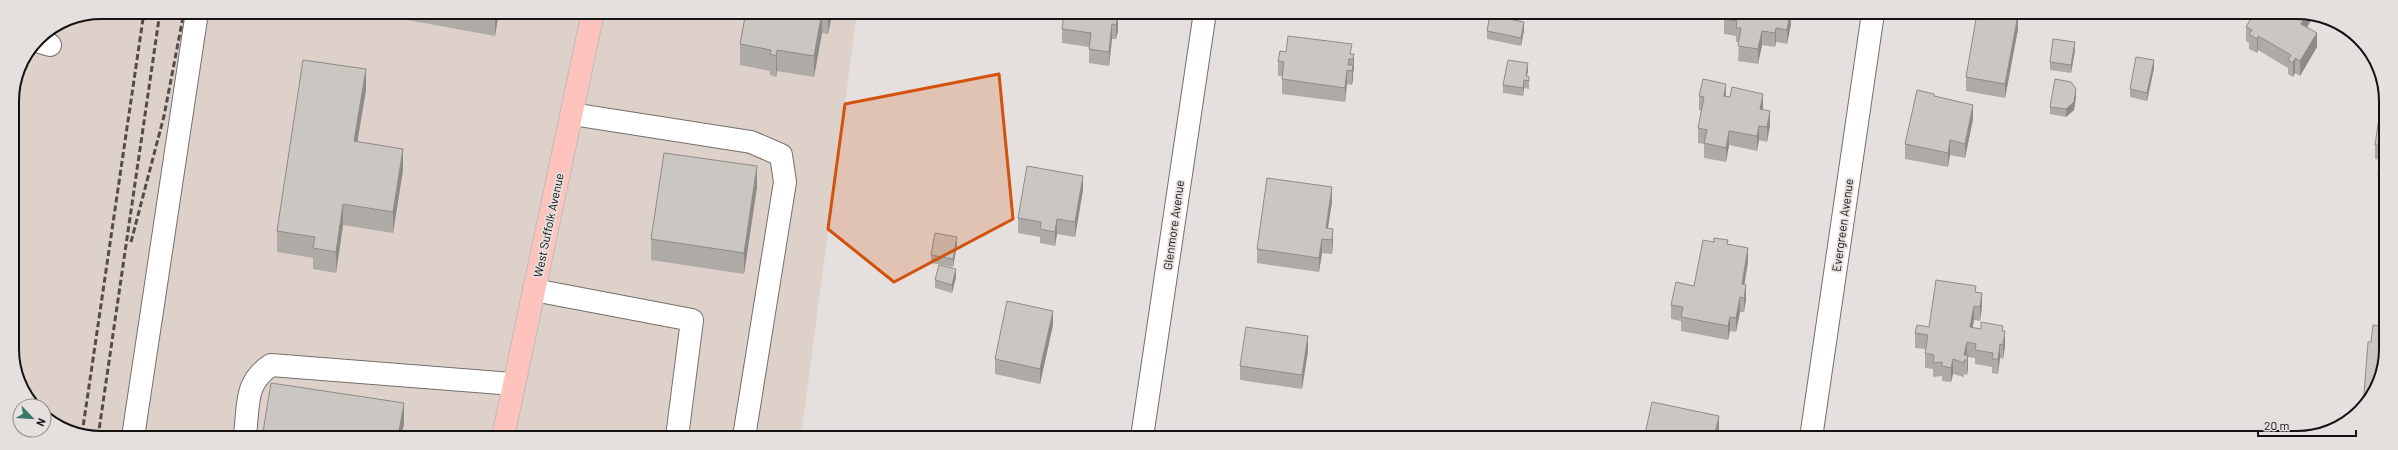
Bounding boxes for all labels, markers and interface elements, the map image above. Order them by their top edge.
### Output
street label: West Suffolk Avenue [530,172,566,278]
street label: Evergreen Avenue [1829,178,1855,272]
street label: Glenmore Avenue [1160,179,1186,271]
north arrow [12,398,52,438]
scale bar [2258,412,2356,438]
text: N [34,416,49,429]
text: 20 m [2264,418,2290,432]

